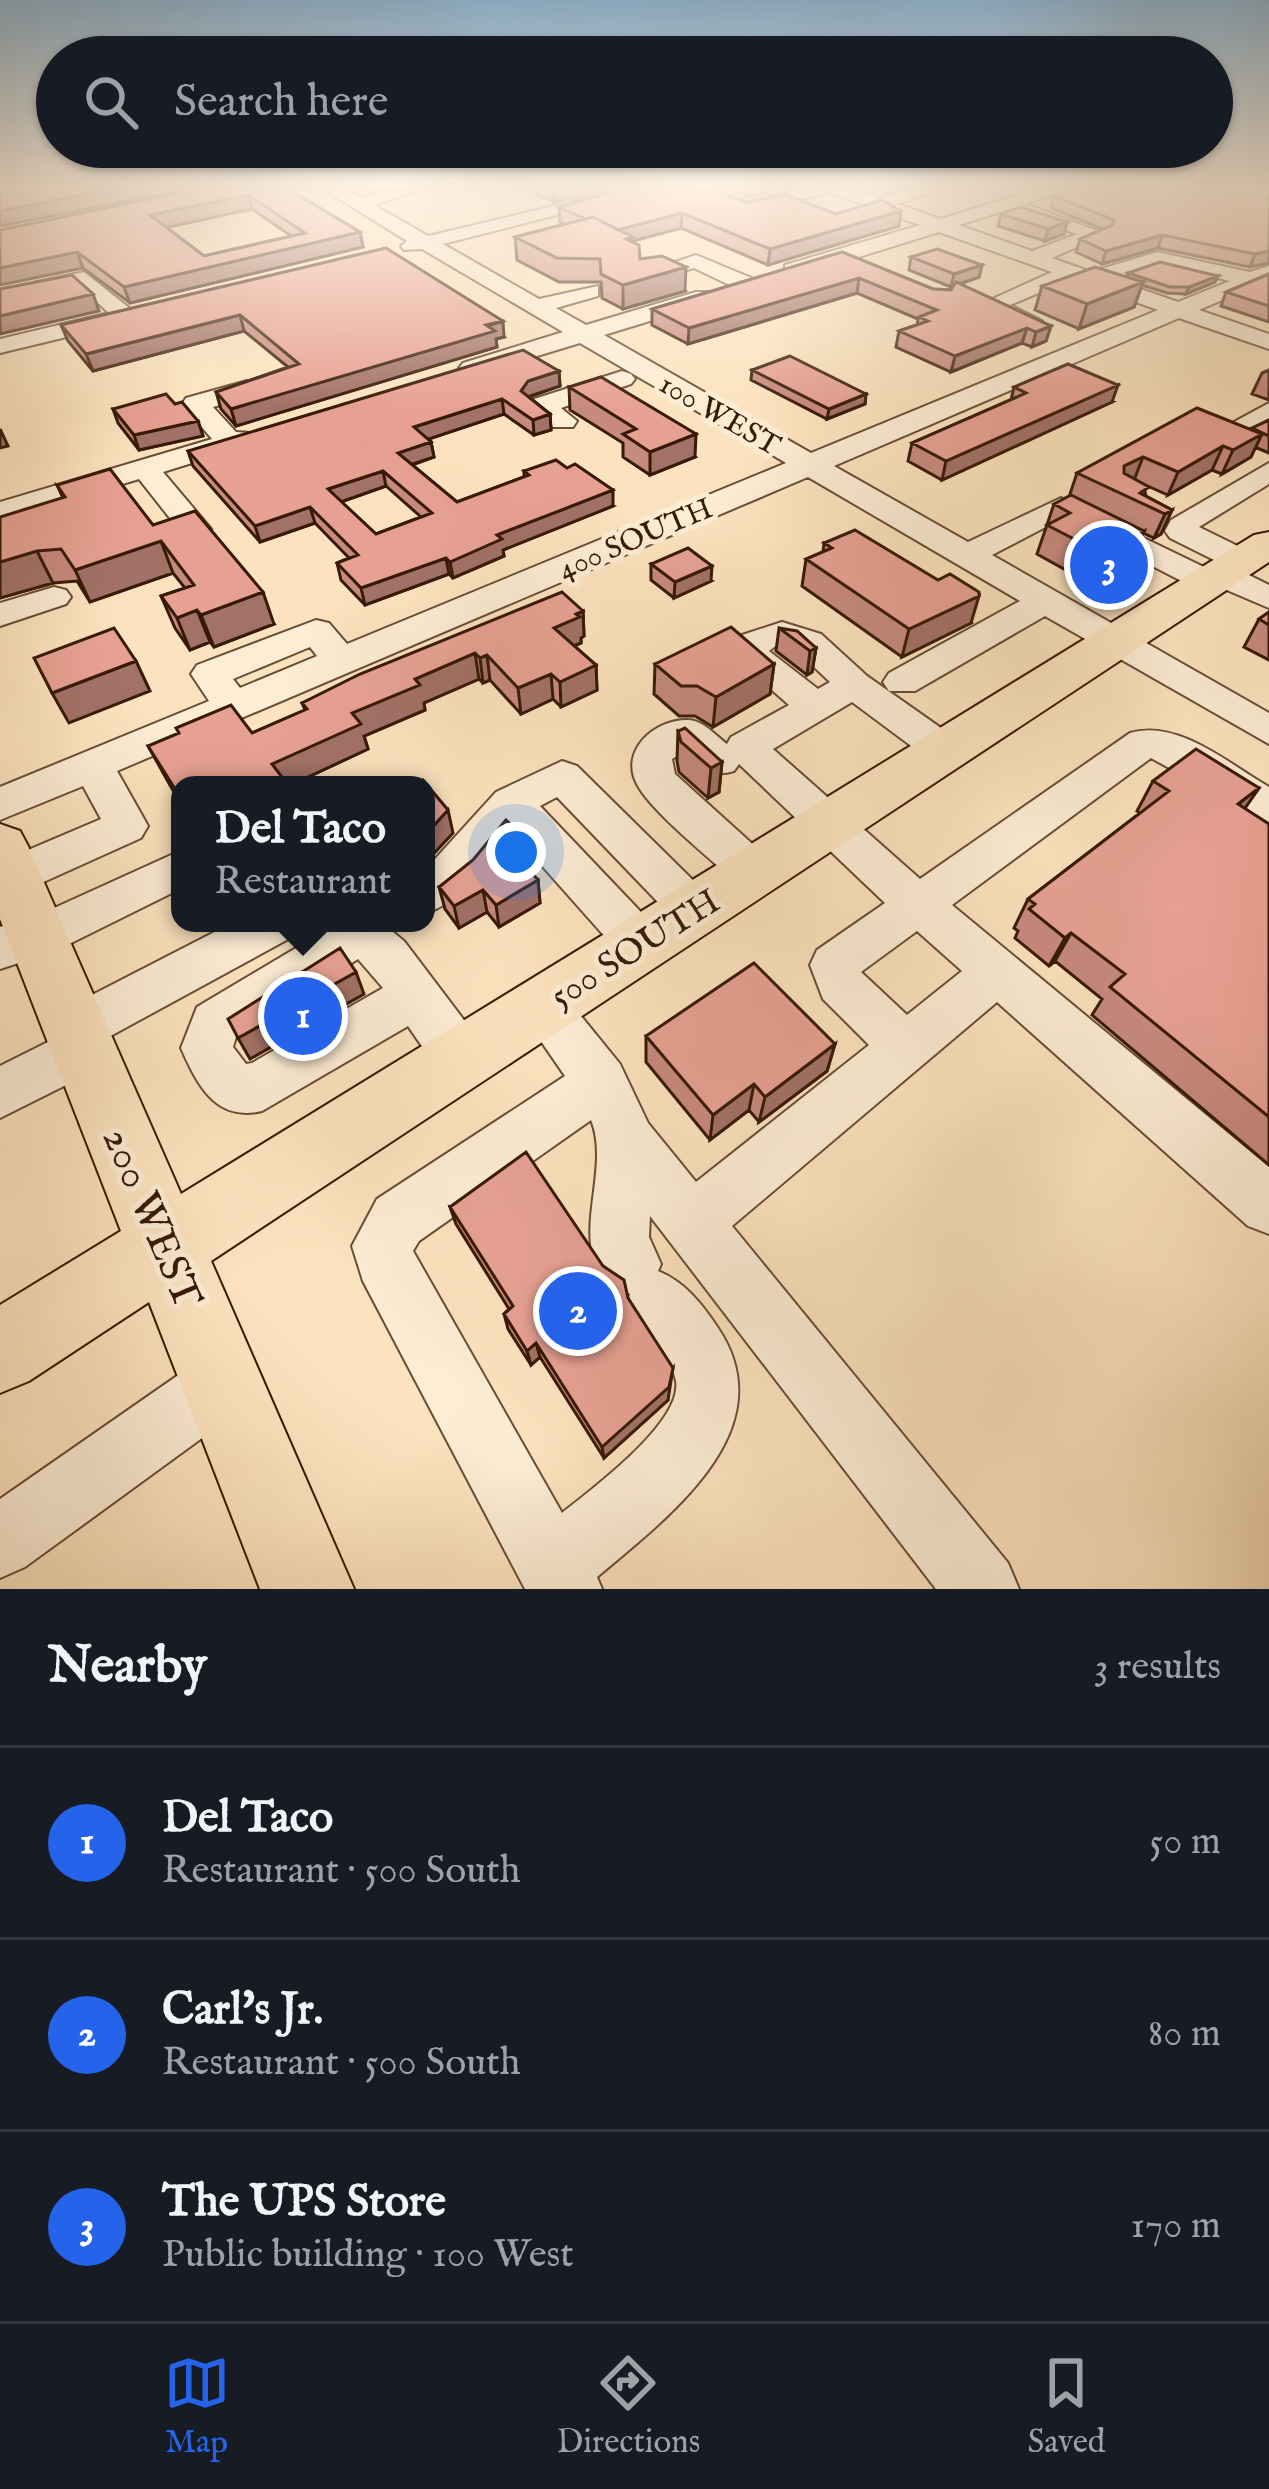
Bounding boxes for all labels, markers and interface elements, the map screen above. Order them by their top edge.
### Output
search box [36,36,1233,168]
icon: search [78,69,144,135]
text: Search here [174,74,388,131]
street label: 100 WEST [652,366,787,466]
street label: 400 SOUTH [553,490,719,589]
pin: 3 [1070,520,1148,610]
popup [171,776,435,932]
text: Del Taco [215,801,386,858]
your location [486,822,546,882]
text: Restaurant [215,858,391,907]
street label: 500 SOUTH [542,879,729,1020]
pin: 1 [264,971,342,1061]
street label: 200 WEST [89,1120,213,1317]
pin: 2 [539,1266,617,1356]
text: Nearby [48,1635,207,1700]
text: 3 results [1094,1643,1221,1692]
text: Del Taco [162,1790,333,1847]
text: 1 [80,1818,94,1867]
text: 50 m [1149,1818,1221,1867]
text: Restaurant · 500 South [162,1847,520,1896]
text: Carl's Jr. [162,1982,323,2039]
text: 2 [78,2010,96,2059]
text: 80 m [1148,2010,1221,2059]
text: Restaurant · 500 South [162,2039,520,2088]
text: The UPS Store [162,2174,446,2231]
text: 3 [80,2202,94,2251]
text: 170 m [1130,2202,1221,2251]
text: Public building · 100 West [162,2231,574,2280]
tab: Map [164,2350,230,2464]
tab: Directions [557,2350,700,2464]
tab: Saved [1027,2350,1105,2464]

